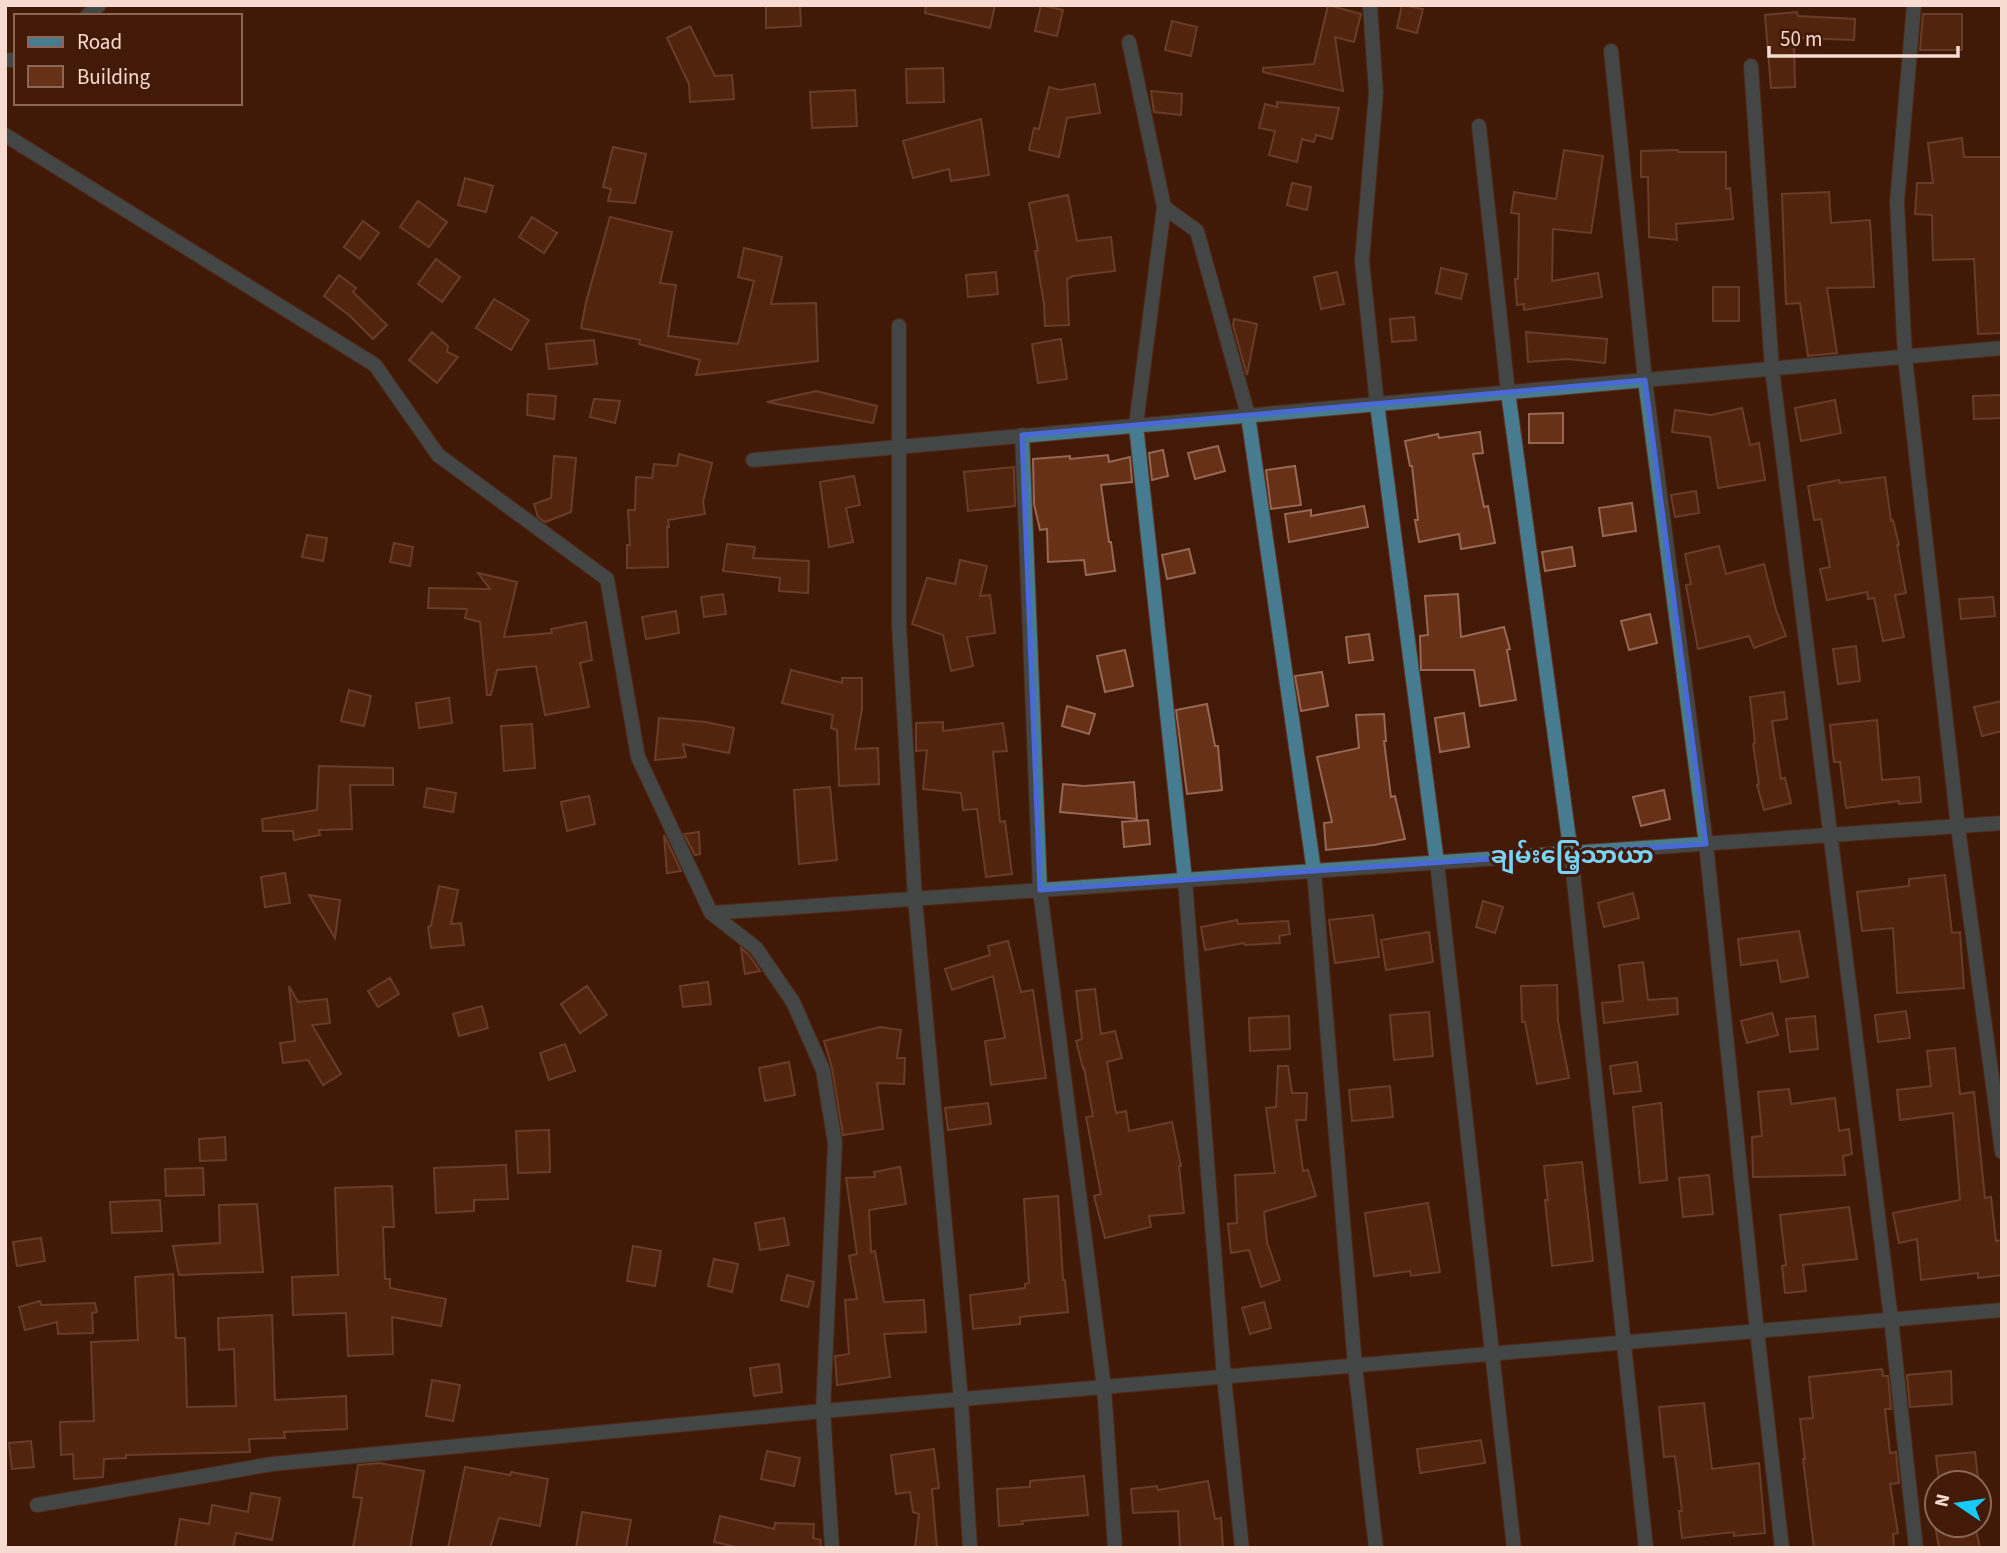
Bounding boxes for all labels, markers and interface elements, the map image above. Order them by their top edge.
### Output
legend [14,14,242,105]
scale bar [1769,14,1958,58]
text: 50 m [1780,24,1822,54]
text: Road [77,27,122,57]
text: Building [77,62,151,92]
district label: ချမ်းမြေ့သာယာ [1491,838,1653,875]
north arrow [1923,1469,1993,1539]
text: N [1928,1491,1957,1510]

